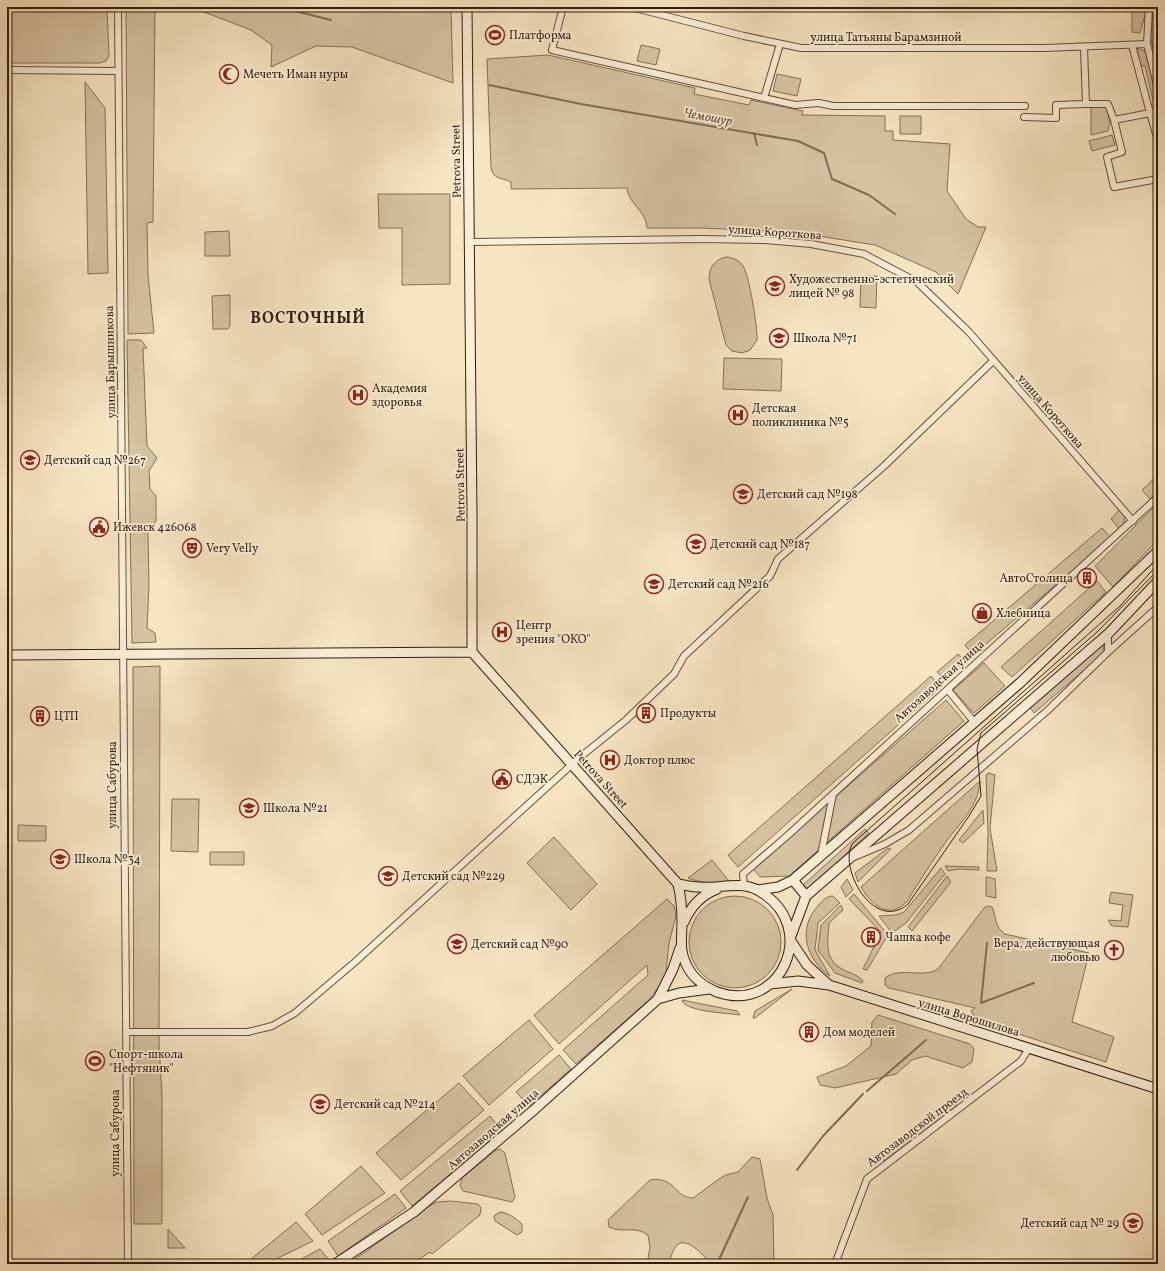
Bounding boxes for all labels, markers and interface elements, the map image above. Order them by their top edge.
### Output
sports icon: Платформа [484,24,506,46]
place label: Платформа [509,28,572,44]
street label: улица Татьяны Барамзиной [810,30,962,46]
mosque icon: Мечеть Иман нуры [218,63,240,85]
place label: Мечеть Иман нуры [243,67,349,83]
water label: Чемошур [682,105,734,131]
street label: Petrova Street [448,124,466,198]
street label: улица Короткова [728,222,822,244]
place label: Художественно-эстетический лицей № 98 [789,272,954,302]
school or university icon: Художественно-эстетический лицей № 98 [764,275,786,297]
street label: улица Барышникова [102,305,120,419]
district label: ВОСТОЧНЫЙ [250,307,366,330]
school or university icon: Школа №71 [768,327,790,349]
place label: Школа №71 [793,331,857,347]
street label: улица Короткова [1013,371,1087,452]
place label: Академия здоровья [372,381,427,411]
hospital icon: Академия здоровья [347,384,369,406]
place label: Детская поликлиника №5 [752,401,849,431]
hospital icon: Детская поликлиника №5 [727,404,749,426]
street label: Petrova Street [452,448,470,522]
school or university icon: Детский сад №267 [19,449,41,471]
place label: Детский сад №267 [44,453,146,469]
school or university icon: Детский сад №198 [732,483,754,505]
place label: Детский сад №198 [757,487,858,503]
public building icon: Ижевск 426068 [88,516,110,538]
place label: Ижевск 426068 [113,520,197,536]
school or university icon: Детский сад №187 [685,533,707,555]
theatre icon: Very Velly [181,537,203,559]
place label: Детский сад №187 [710,537,810,553]
place label: Very Velly [206,541,259,557]
building icon: АвтоСтолица [1076,567,1098,589]
place label: АвтоСтолица [999,571,1073,587]
school or university icon: Детский сад №216 [643,573,665,595]
place label: Детский сад №216 [668,577,769,593]
shop icon: Хлебница [971,602,993,624]
place label: Хлебница [996,606,1051,622]
place label: Центр зрения "ОКО" [516,618,590,648]
hospital icon: Центр зрения "ОКО" [491,621,513,643]
street label: Автозаводская улица [891,637,988,727]
building icon: Продукты [635,702,657,724]
building icon: ЦТП [29,705,51,727]
place label: Продукты [660,706,717,722]
place label: ЦТП [54,709,79,725]
street label: улица Сабурова [105,741,121,829]
street label: Petrova Street [570,747,631,813]
hospital icon: Доктор плюс [599,749,621,771]
place label: Доктор плюс [624,753,695,769]
public building icon: СДЭК [491,768,513,790]
place label: СДЭК [516,772,548,788]
school or university icon: Школа №21 [238,797,260,819]
place label: Школа №21 [263,801,328,817]
school or university icon: Школа №34 [49,848,71,870]
place label: Школа №34 [74,852,141,868]
school or university icon: Детский сад №229 [377,865,399,887]
place label: Детский сад №229 [402,869,505,885]
building icon: Чашка кофе [860,926,882,948]
place label: Чашка кофе [885,930,951,946]
school or university icon: Детский сад №90 [446,933,468,955]
place label: Вера, действующая любовью [993,936,1100,966]
place label: Детский сад №90 [471,937,568,953]
church icon: Вера, действующая любовью [1103,939,1125,961]
street label: улица Ворошилова [916,995,1021,1041]
building icon: Дом моделей [798,1021,820,1043]
place label: Дом моделей [823,1025,895,1041]
place label: Спорт-школа "Нефтяник" [109,1047,183,1077]
sports icon: Спорт-школа "Нефтяник" [84,1050,106,1072]
street label: Автозаводской проезд [864,1084,972,1171]
street label: Автозаводская улица [444,1086,543,1174]
street label: улица Сабурова [108,1089,124,1177]
school or university icon: Детский сад №214 [309,1093,331,1115]
place label: Детский сад №214 [334,1097,436,1113]
school or university icon: Детский сад № 29 [1122,1212,1144,1234]
place label: Детский сад № 29 [1020,1216,1119,1232]

